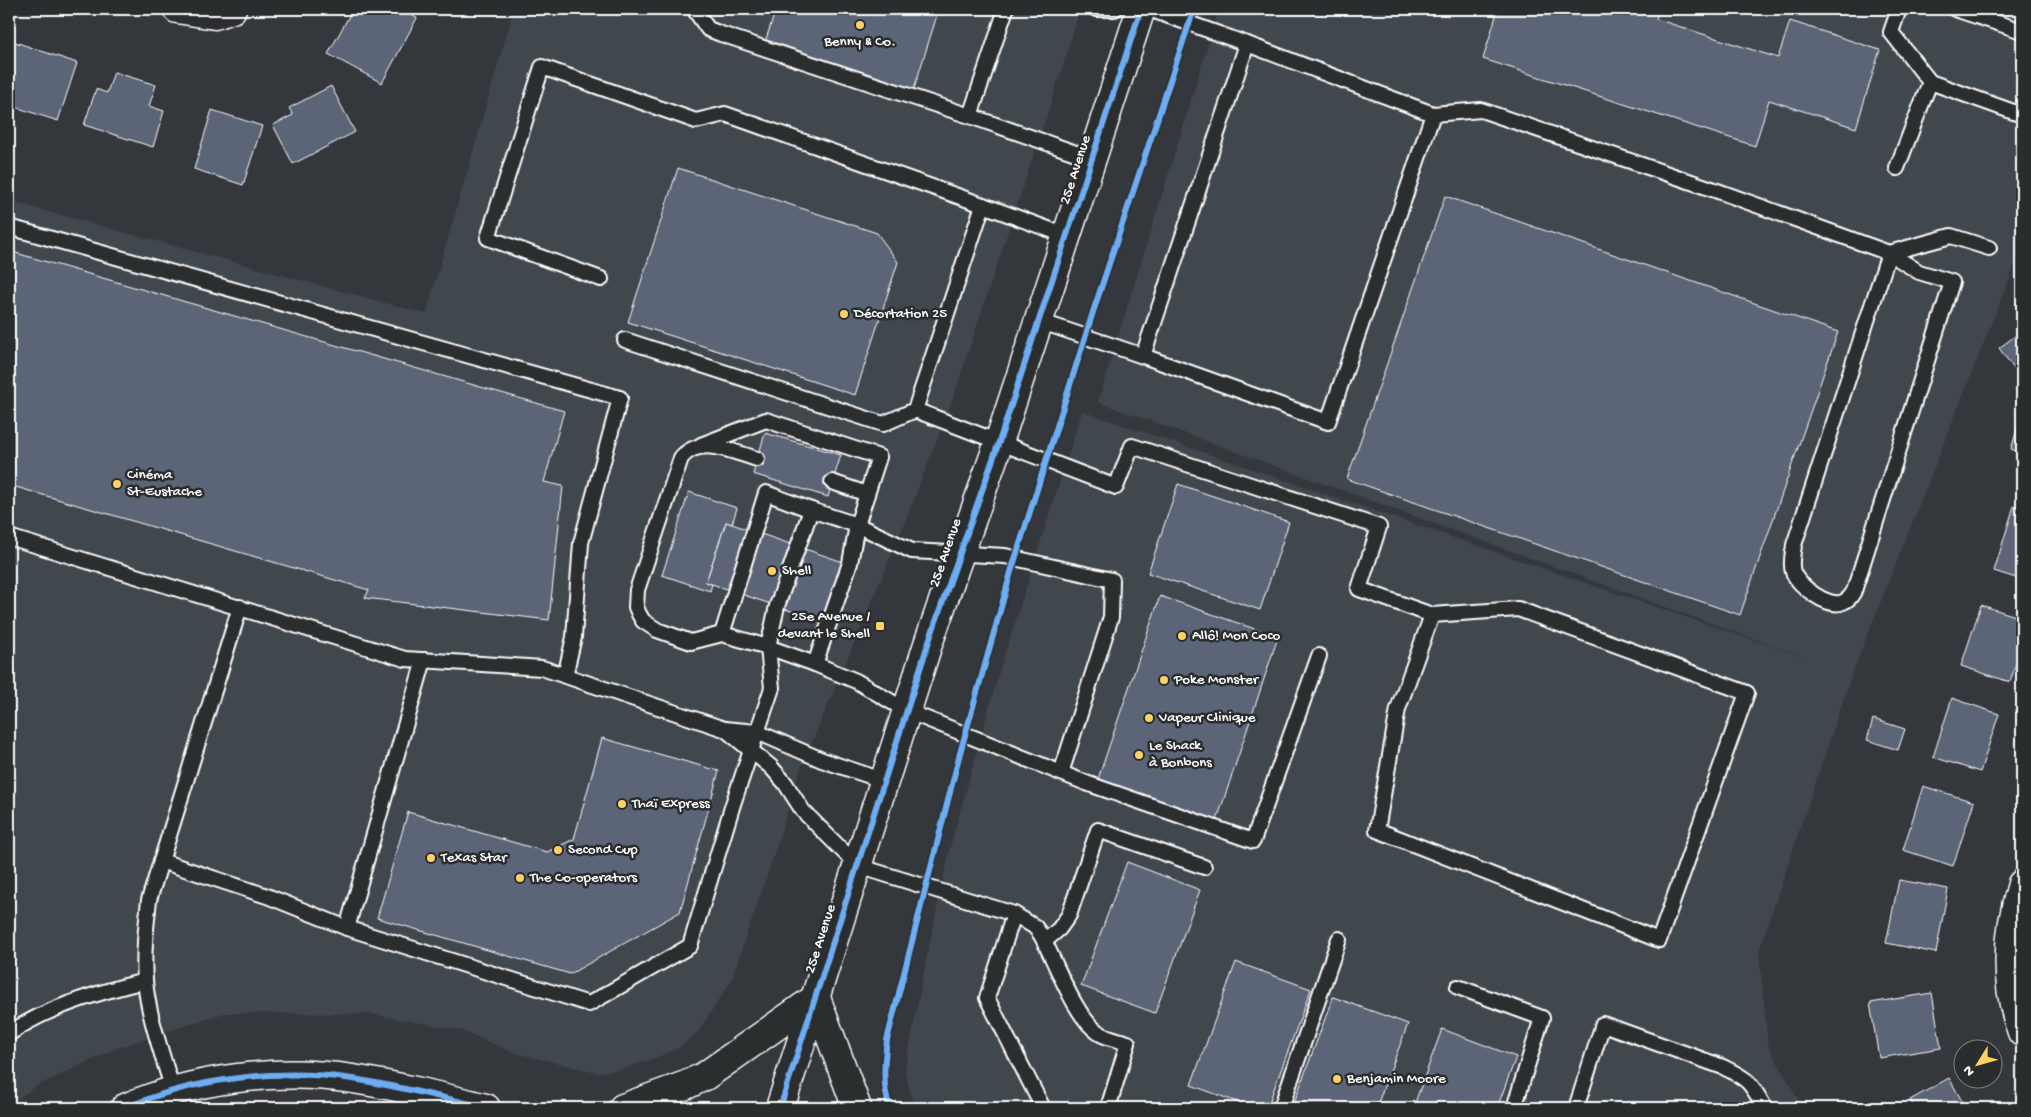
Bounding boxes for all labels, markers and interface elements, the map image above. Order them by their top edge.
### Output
marker: Benny & Co. [854,19,866,31]
place label: Benny & Co. [823,33,896,51]
street label: 25e Avenue [1056,133,1096,207]
place label: Décortation 25 [853,305,947,323]
marker: Décortation 25 [838,308,850,320]
place label: Cinéma St-Eustache [127,466,202,501]
marker: Cinéma St-Eustache [111,478,123,490]
street label: 25e Avenue [926,516,966,590]
place label: Shell [782,562,811,580]
marker: Shell [766,565,778,577]
place label: 25e Avenue / devant le Shell [778,608,870,643]
marker: 25e Avenue / devant le Shell [874,620,886,632]
place label: Allô! Mon Coco [1192,627,1280,645]
marker: Allô! Mon Coco [1176,630,1188,642]
place label: Poke Monster [1173,671,1260,689]
marker: Poke Monster [1158,674,1170,686]
place label: Vapeur Clinique [1158,709,1256,727]
marker: Vapeur Clinique [1143,712,1155,724]
place label: Le Shack à Bonbons [1149,737,1212,772]
marker: Le Shack à Bonbons [1133,749,1145,761]
place label: Thaï Express [631,795,710,813]
marker: Thaï Express [616,798,628,810]
place label: Second Cup [568,841,638,859]
marker: Second Cup [552,844,564,856]
place label: Texas Star [440,849,508,867]
marker: Texas Star [425,852,437,864]
place label: The Co-operators [529,869,638,887]
marker: The Co-operators [514,872,526,884]
street label: 25e Avenue [801,902,841,976]
north arrow [1954,1040,2004,1090]
text: N [1960,1062,1979,1079]
place label: Benjamin Moore [1346,1070,1446,1088]
marker: Benjamin Moore [1331,1073,1343,1085]

